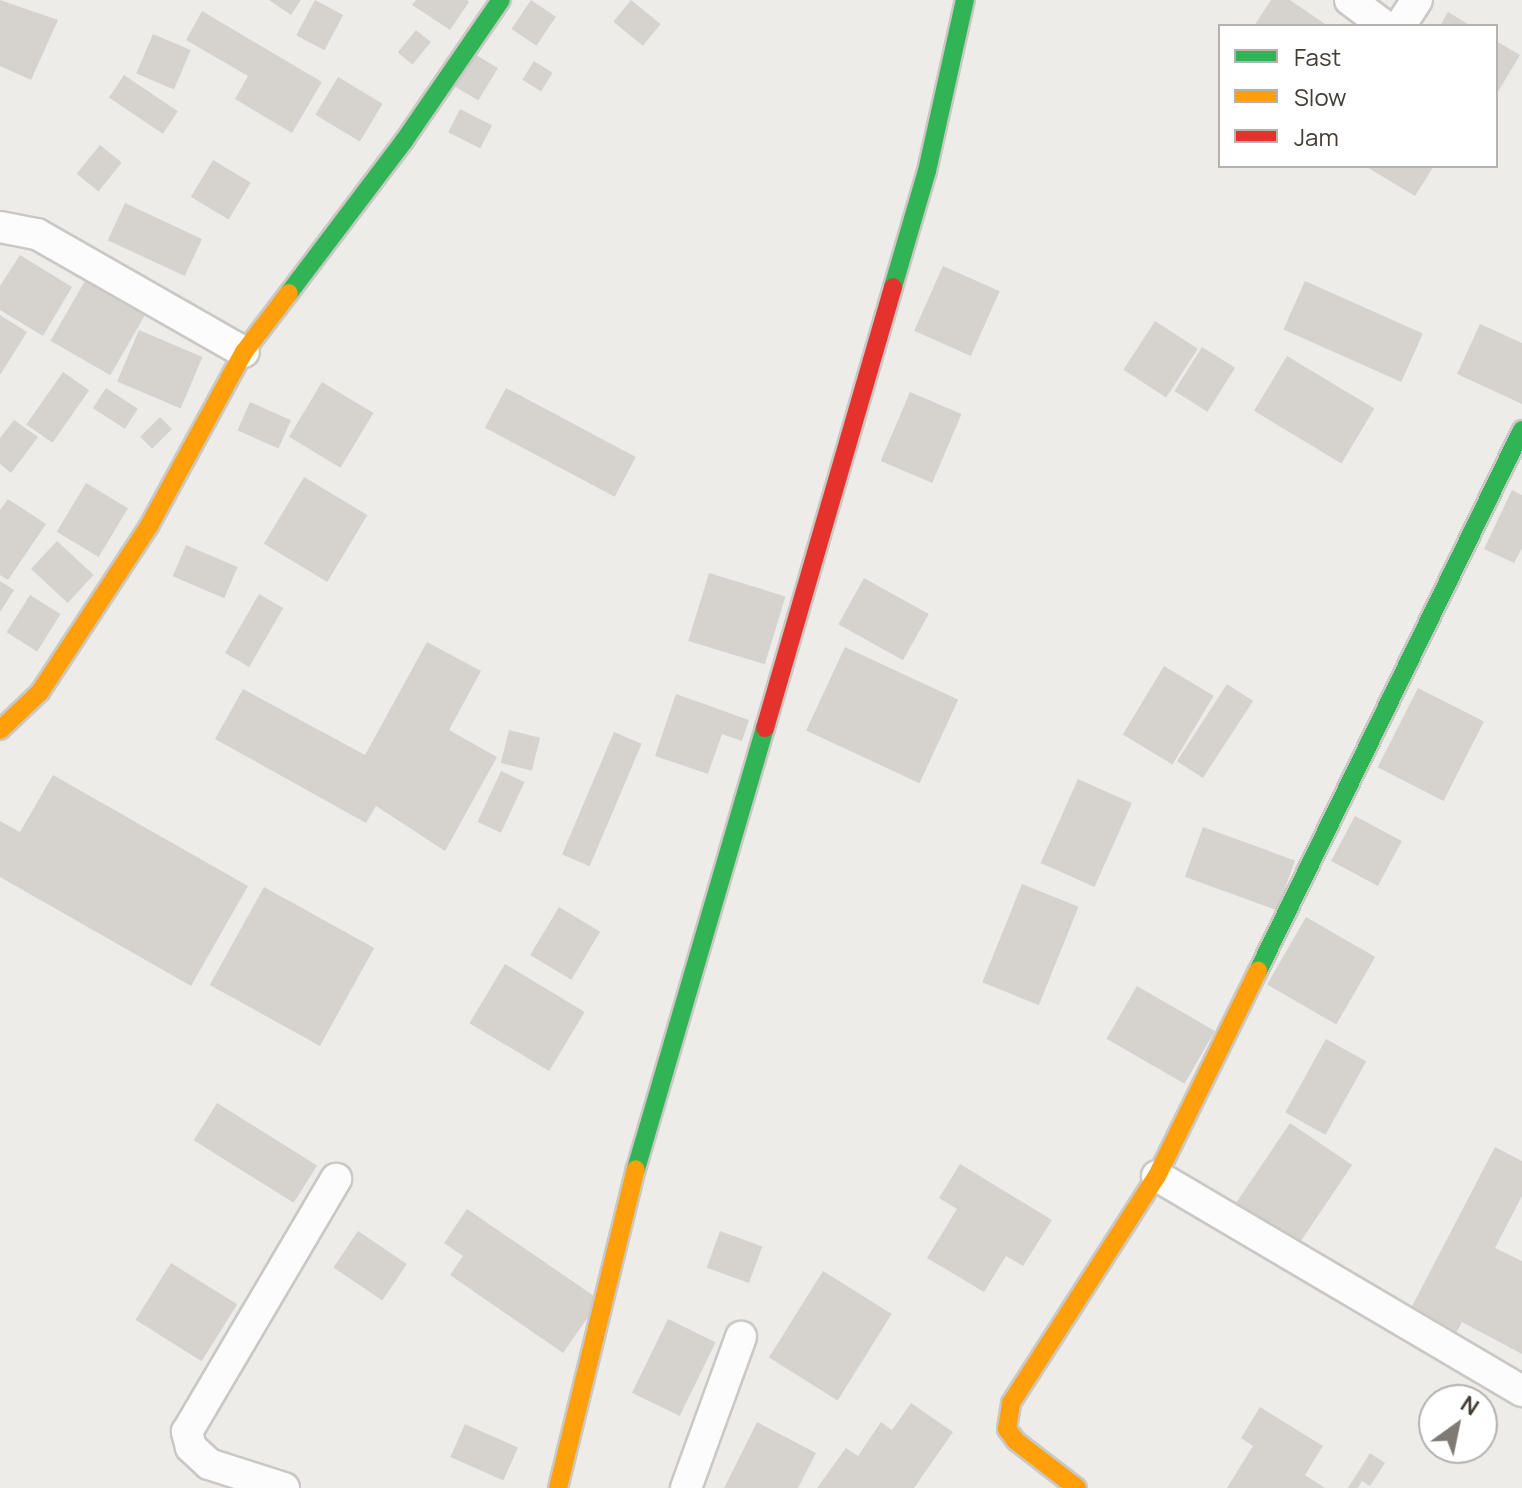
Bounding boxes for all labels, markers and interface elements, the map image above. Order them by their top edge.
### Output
legend [1218,24,1498,168]
text: Fast [1294,40,1341,73]
text: Slow [1294,80,1347,113]
text: Jam [1294,120,1339,153]
north arrow [1418,1384,1498,1464]
text: N [1455,1389,1485,1422]

